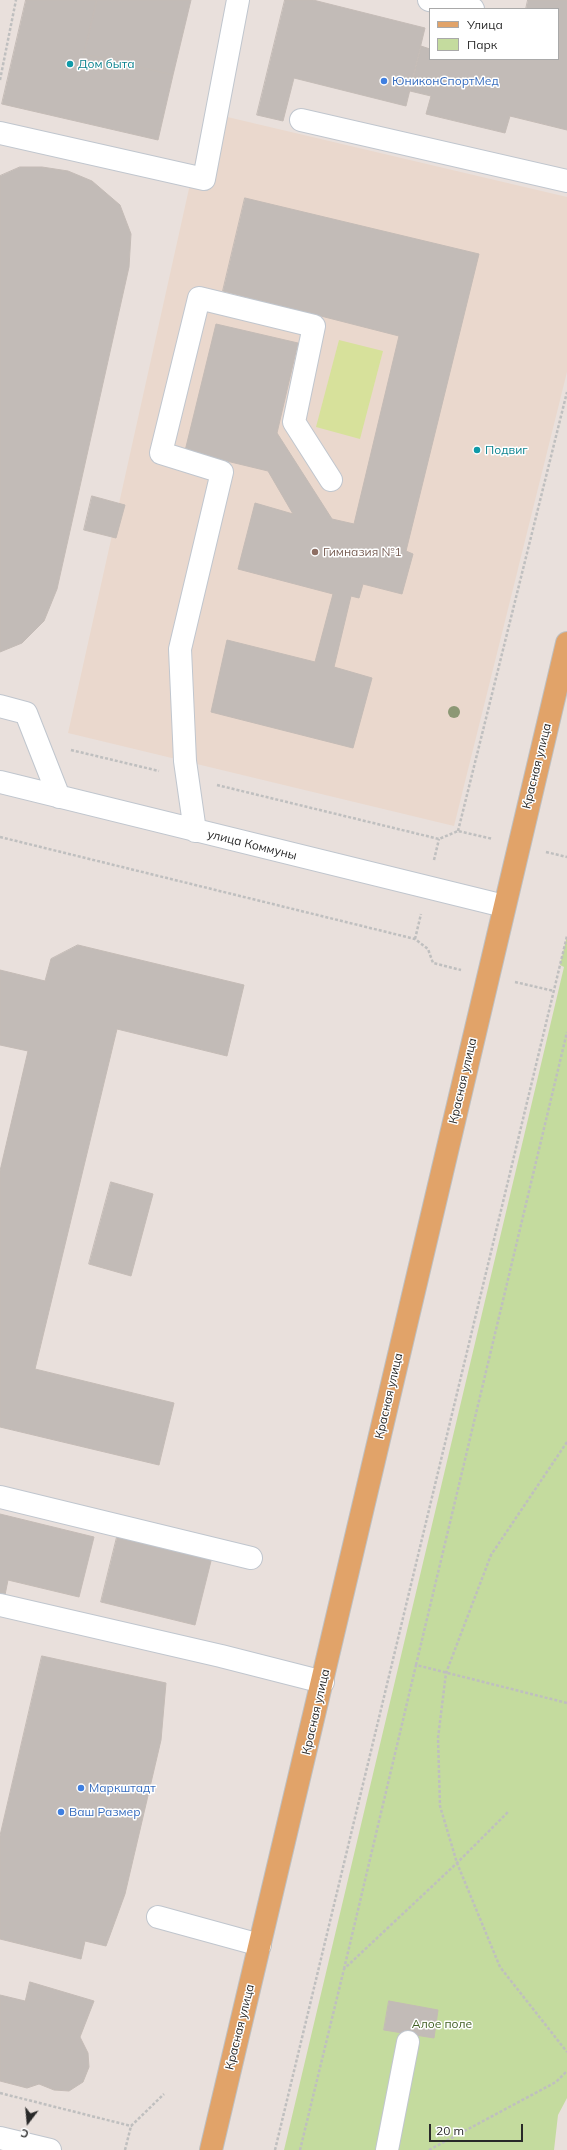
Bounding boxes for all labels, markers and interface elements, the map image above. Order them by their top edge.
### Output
legend [429,8,559,60]
text: Улица [467,17,503,32]
text: Парк [467,37,497,52]
place label: Дом быта [78,57,134,71]
marker: Дом быта [65,59,75,69]
place label: ЮниконСпортМед [392,74,499,88]
marker: ЮниконСпортМед [379,76,389,86]
place label: Подвиг [485,443,528,457]
marker: Подвиг [472,445,482,455]
place label: Гимназия №1 [323,545,402,559]
marker: Гимназия №1 [310,547,320,557]
street label: Красная улица [519,722,555,810]
street label: улица Коммуны [206,827,298,863]
street label: Красная улица [446,1037,480,1125]
street label: Красная улица [372,1352,406,1440]
street label: Красная улица [299,1668,333,1756]
place label: Маркштадт [89,1781,156,1795]
marker: Маркштадт [76,1783,86,1793]
place label: Ваш Размер [69,1805,141,1819]
marker: Ваш Размер [56,1807,66,1817]
street label: Красная улица [222,1983,258,2071]
park label: Алое поле [412,2017,472,2031]
north arrow [8,2102,48,2142]
scale bar [431,2116,525,2142]
text: 20 m [436,2123,464,2138]
text: С [19,2126,30,2141]

